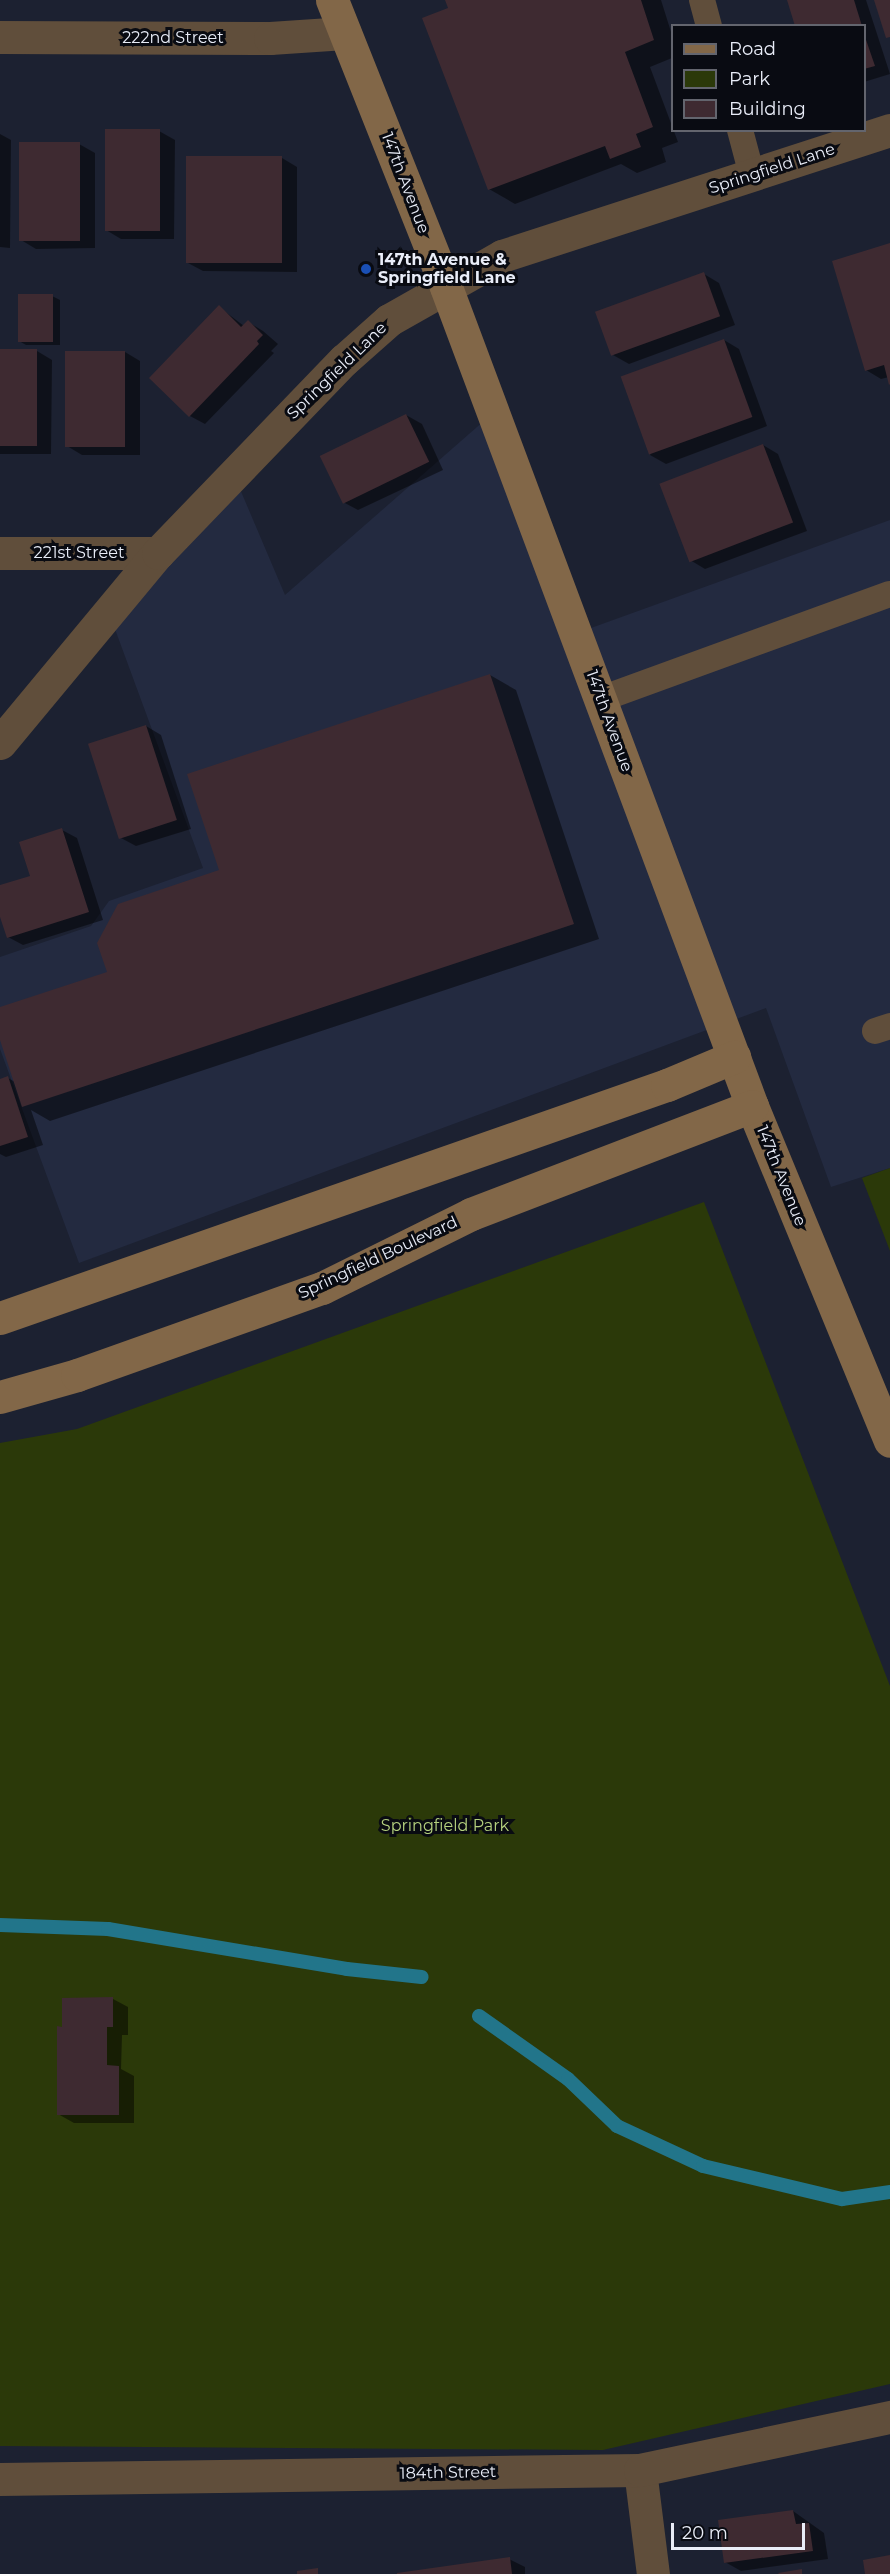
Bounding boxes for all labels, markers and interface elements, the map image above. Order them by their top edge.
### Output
legend [671,24,866,132]
street label: 222nd Street [122,28,224,48]
text: Road [729,38,776,60]
text: Park [729,68,770,90]
text: Building [729,98,806,120]
street label: 147th Avenue [377,130,433,236]
street label: Springfield Lane [707,140,837,198]
place label: 147th Avenue & Springfield Lane [378,250,516,288]
marker: 147th Avenue & Springfield Lane [359,262,373,276]
street label: Springfield Lane [283,319,391,423]
street label: 221st Street [34,543,124,563]
street label: 147th Avenue [582,668,636,774]
street label: 147th Avenue [752,1123,810,1229]
street label: Springfield Boulevard [295,1213,461,1303]
park label: Springfield Park [381,1816,509,1836]
street label: 184th Street [400,2463,496,2483]
scale bar [674,2511,808,2549]
text: 20 m [682,2522,728,2544]

